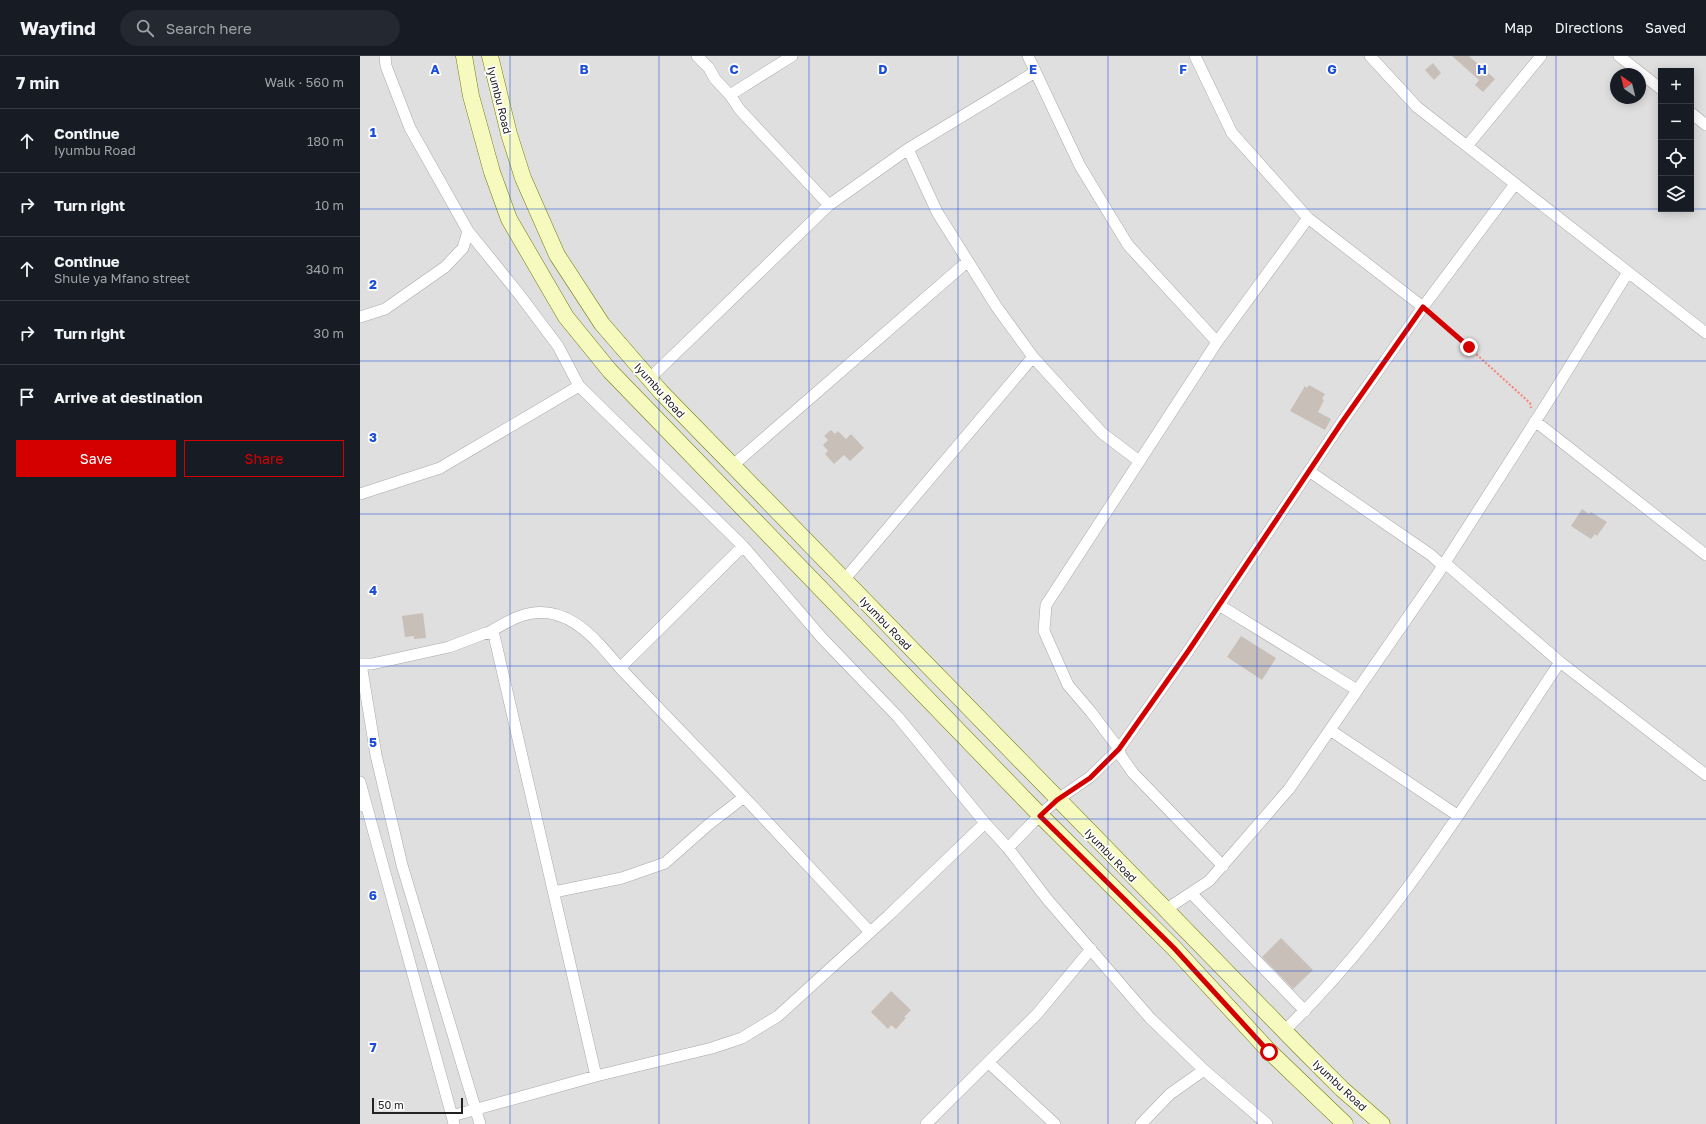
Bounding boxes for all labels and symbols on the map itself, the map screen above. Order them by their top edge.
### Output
text: A [430,61,440,77]
text: B [579,61,589,77]
text: C [729,61,739,77]
text: D [878,61,888,77]
text: E [1029,61,1037,77]
text: F [1179,61,1187,77]
text: G [1327,61,1337,77]
text: H [1477,61,1487,77]
street label: Iyumbu Road [485,65,515,135]
north arrow [1610,68,1646,104]
text: 1 [370,124,377,140]
text: 2 [369,276,377,292]
route end [1460,338,1478,356]
street label: Iyumbu Road [632,360,688,420]
text: 3 [369,429,377,445]
text: 4 [369,582,377,598]
street label: Iyumbu Road [857,594,915,652]
text: 5 [369,734,377,750]
street label: Iyumbu Road [1082,826,1140,884]
text: 6 [369,887,377,903]
text: 7 [369,1039,377,1055]
route start [1260,1043,1278,1061]
street label: Iyumbu Road [1310,1057,1370,1113]
scale bar [372,1096,463,1115]

